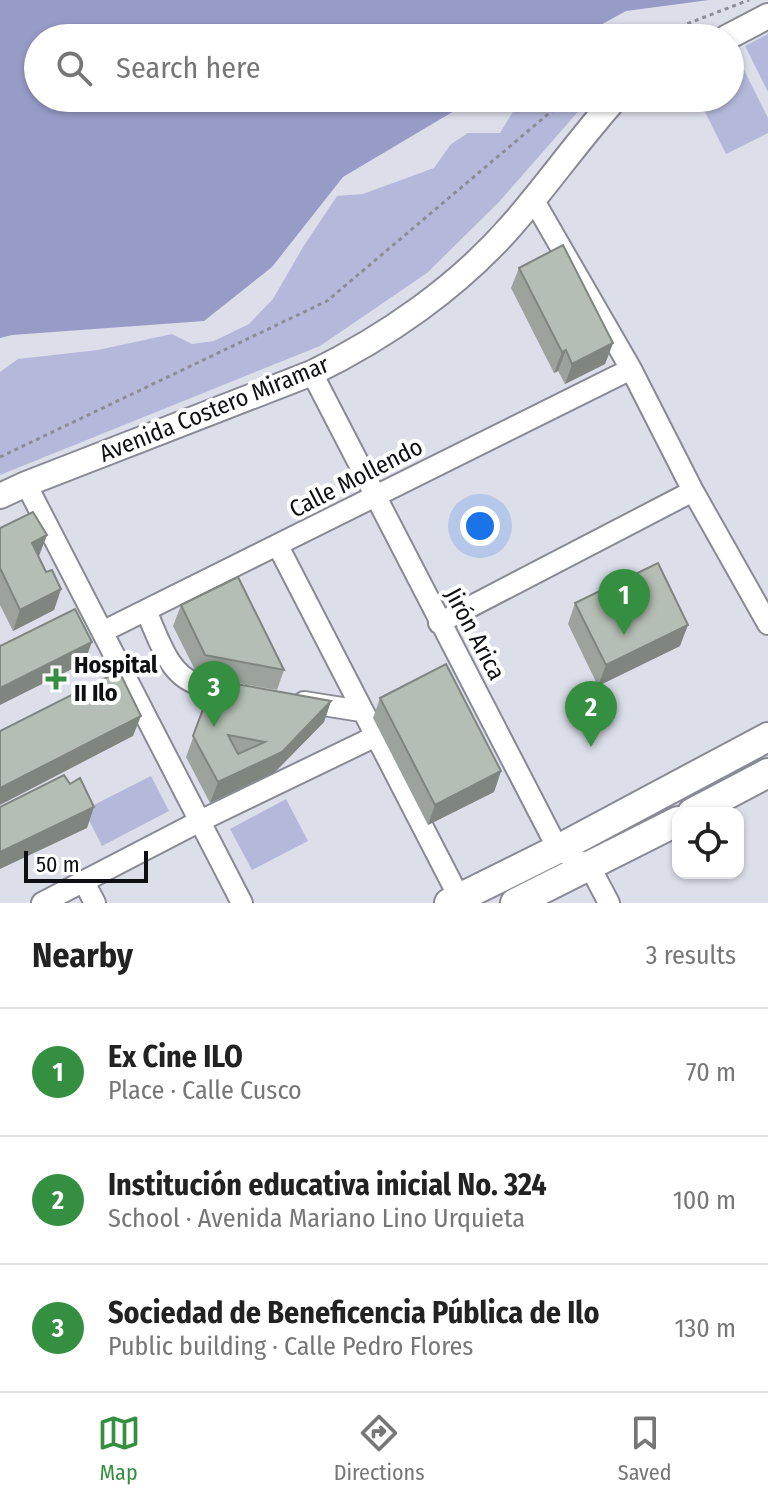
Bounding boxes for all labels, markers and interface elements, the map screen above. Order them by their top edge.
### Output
search box [24,24,744,112]
icon: search [52,46,96,90]
text: Search here [116,50,261,86]
street label: Avenida Costero Miramar [95,350,333,468]
street label: Calle Mollendo [285,432,427,524]
your location [460,506,500,546]
pin: 1 [598,569,650,635]
street label: Jirón Arica [439,583,511,685]
place label: Hospital II Ilo [74,651,158,707]
pin: 3 [188,661,240,727]
marker: Hospital II Ilo [45,668,67,690]
pin: 2 [565,681,617,747]
map controls [672,807,744,879]
button: locate [672,807,744,879]
scale bar [24,847,148,883]
text: 50 m [36,851,80,878]
text: Nearby [32,935,133,976]
text: 3 results [646,940,736,971]
text: Ex Cine ILO [108,1039,243,1075]
text: 1 [53,1057,64,1088]
text: 70 m [686,1057,736,1088]
text: Place · Calle Cusco [108,1075,302,1106]
text: Institución educativa inicial No. 324 [108,1167,547,1203]
text: 2 [52,1185,64,1216]
text: 100 m [673,1185,736,1216]
text: School · Avenida Mariano Lino Urquieta [108,1203,525,1234]
text: Sociedad de Beneficencia Pública de Ilo [108,1295,599,1331]
text: 3 [52,1313,64,1344]
text: 130 m [674,1313,736,1344]
text: Public building · Calle Pedro Flores [108,1331,473,1362]
tab: Map [97,1411,141,1486]
tab: Directions [334,1411,425,1486]
tab: Saved [618,1411,671,1486]

